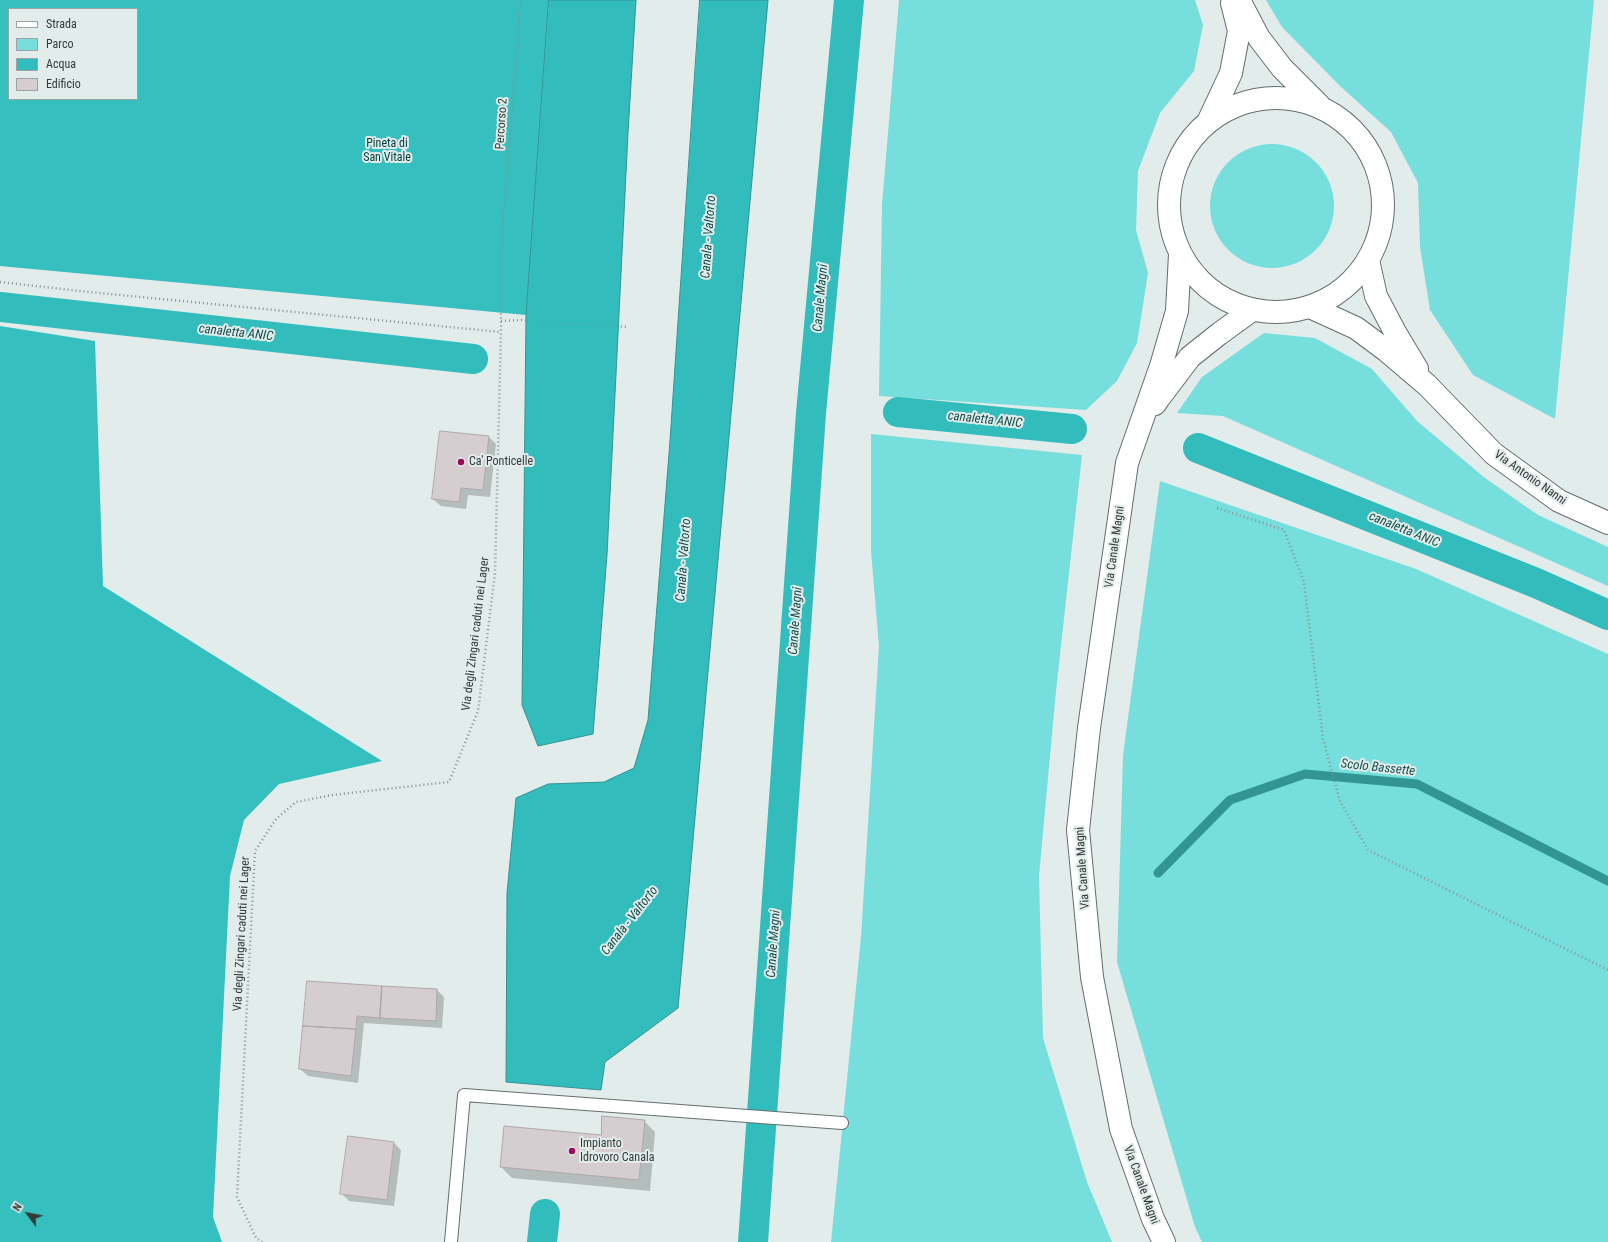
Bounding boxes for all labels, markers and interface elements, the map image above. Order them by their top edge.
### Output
legend [8,8,138,100]
text: Strada [46,17,77,31]
text: Parco [46,37,73,51]
text: Acqua [46,57,76,71]
text: Edificio [46,77,81,91]
street label: Percorso 2 [493,98,511,150]
park label: Pineta di San Vitale [363,137,411,165]
water label: Canala - Valtorto [698,195,720,279]
water label: Canale Magni [810,264,832,332]
water label: canaletta ANIC [198,321,274,345]
water label: canaletta ANIC [947,408,1023,432]
street label: Via Antonio Nanni [1491,448,1569,508]
place label: Ca' Ponticelle [469,455,533,469]
marker: Ca' Ponticelle [456,457,466,467]
street label: Via Canale Magni [1102,505,1128,589]
water label: canaletta ANIC [1366,509,1442,551]
water label: Canala - Valtorto [673,518,695,602]
street label: Via degli Zingari caduti nei Lager [459,556,493,712]
water label: Canale Magni [786,587,806,655]
water label: Scolo Bassette [1340,756,1416,780]
street label: Via Canale Magni [1073,826,1093,910]
street label: Via degli Zingari caduti nei Lager [231,856,253,1012]
water label: Canala - Valtorto [598,883,662,959]
water label: Canale Magni [764,910,784,978]
place label: Impianto Idrovoro Canala [580,1137,654,1165]
street label: Via Canale Magni [1120,1144,1162,1226]
marker: Impianto Idrovoro Canala [567,1146,577,1156]
north arrow [8,1194,48,1234]
text: N [10,1201,25,1214]

